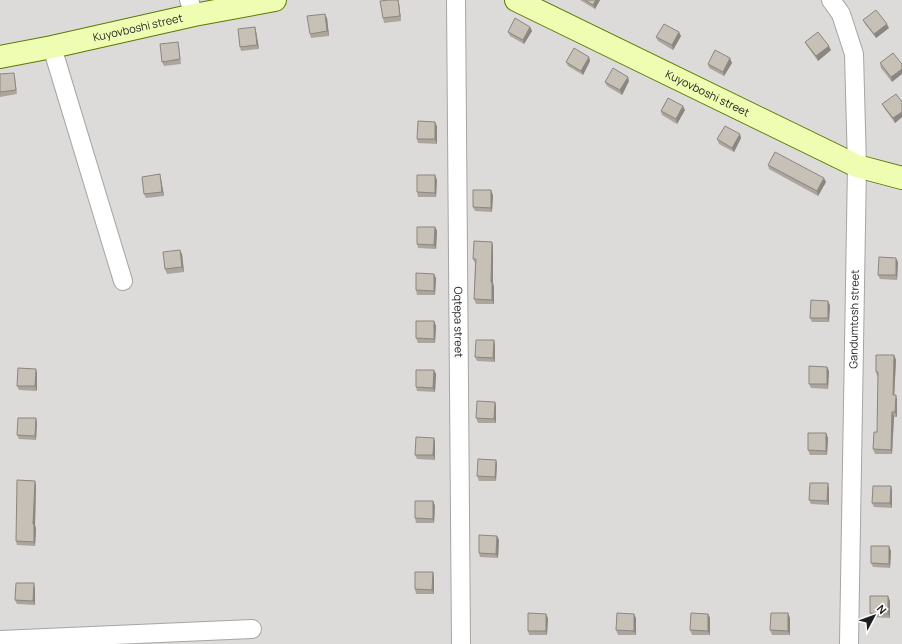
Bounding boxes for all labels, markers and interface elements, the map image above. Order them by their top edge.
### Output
street label: Kuyovboshi street [91,10,184,45]
street label: Kuyovboshi street [663,66,752,120]
street label: Gandumtosh street [845,269,862,369]
street label: Oqtepa street [451,286,467,358]
north arrow [854,596,894,636]
text: N [874,601,890,617]

